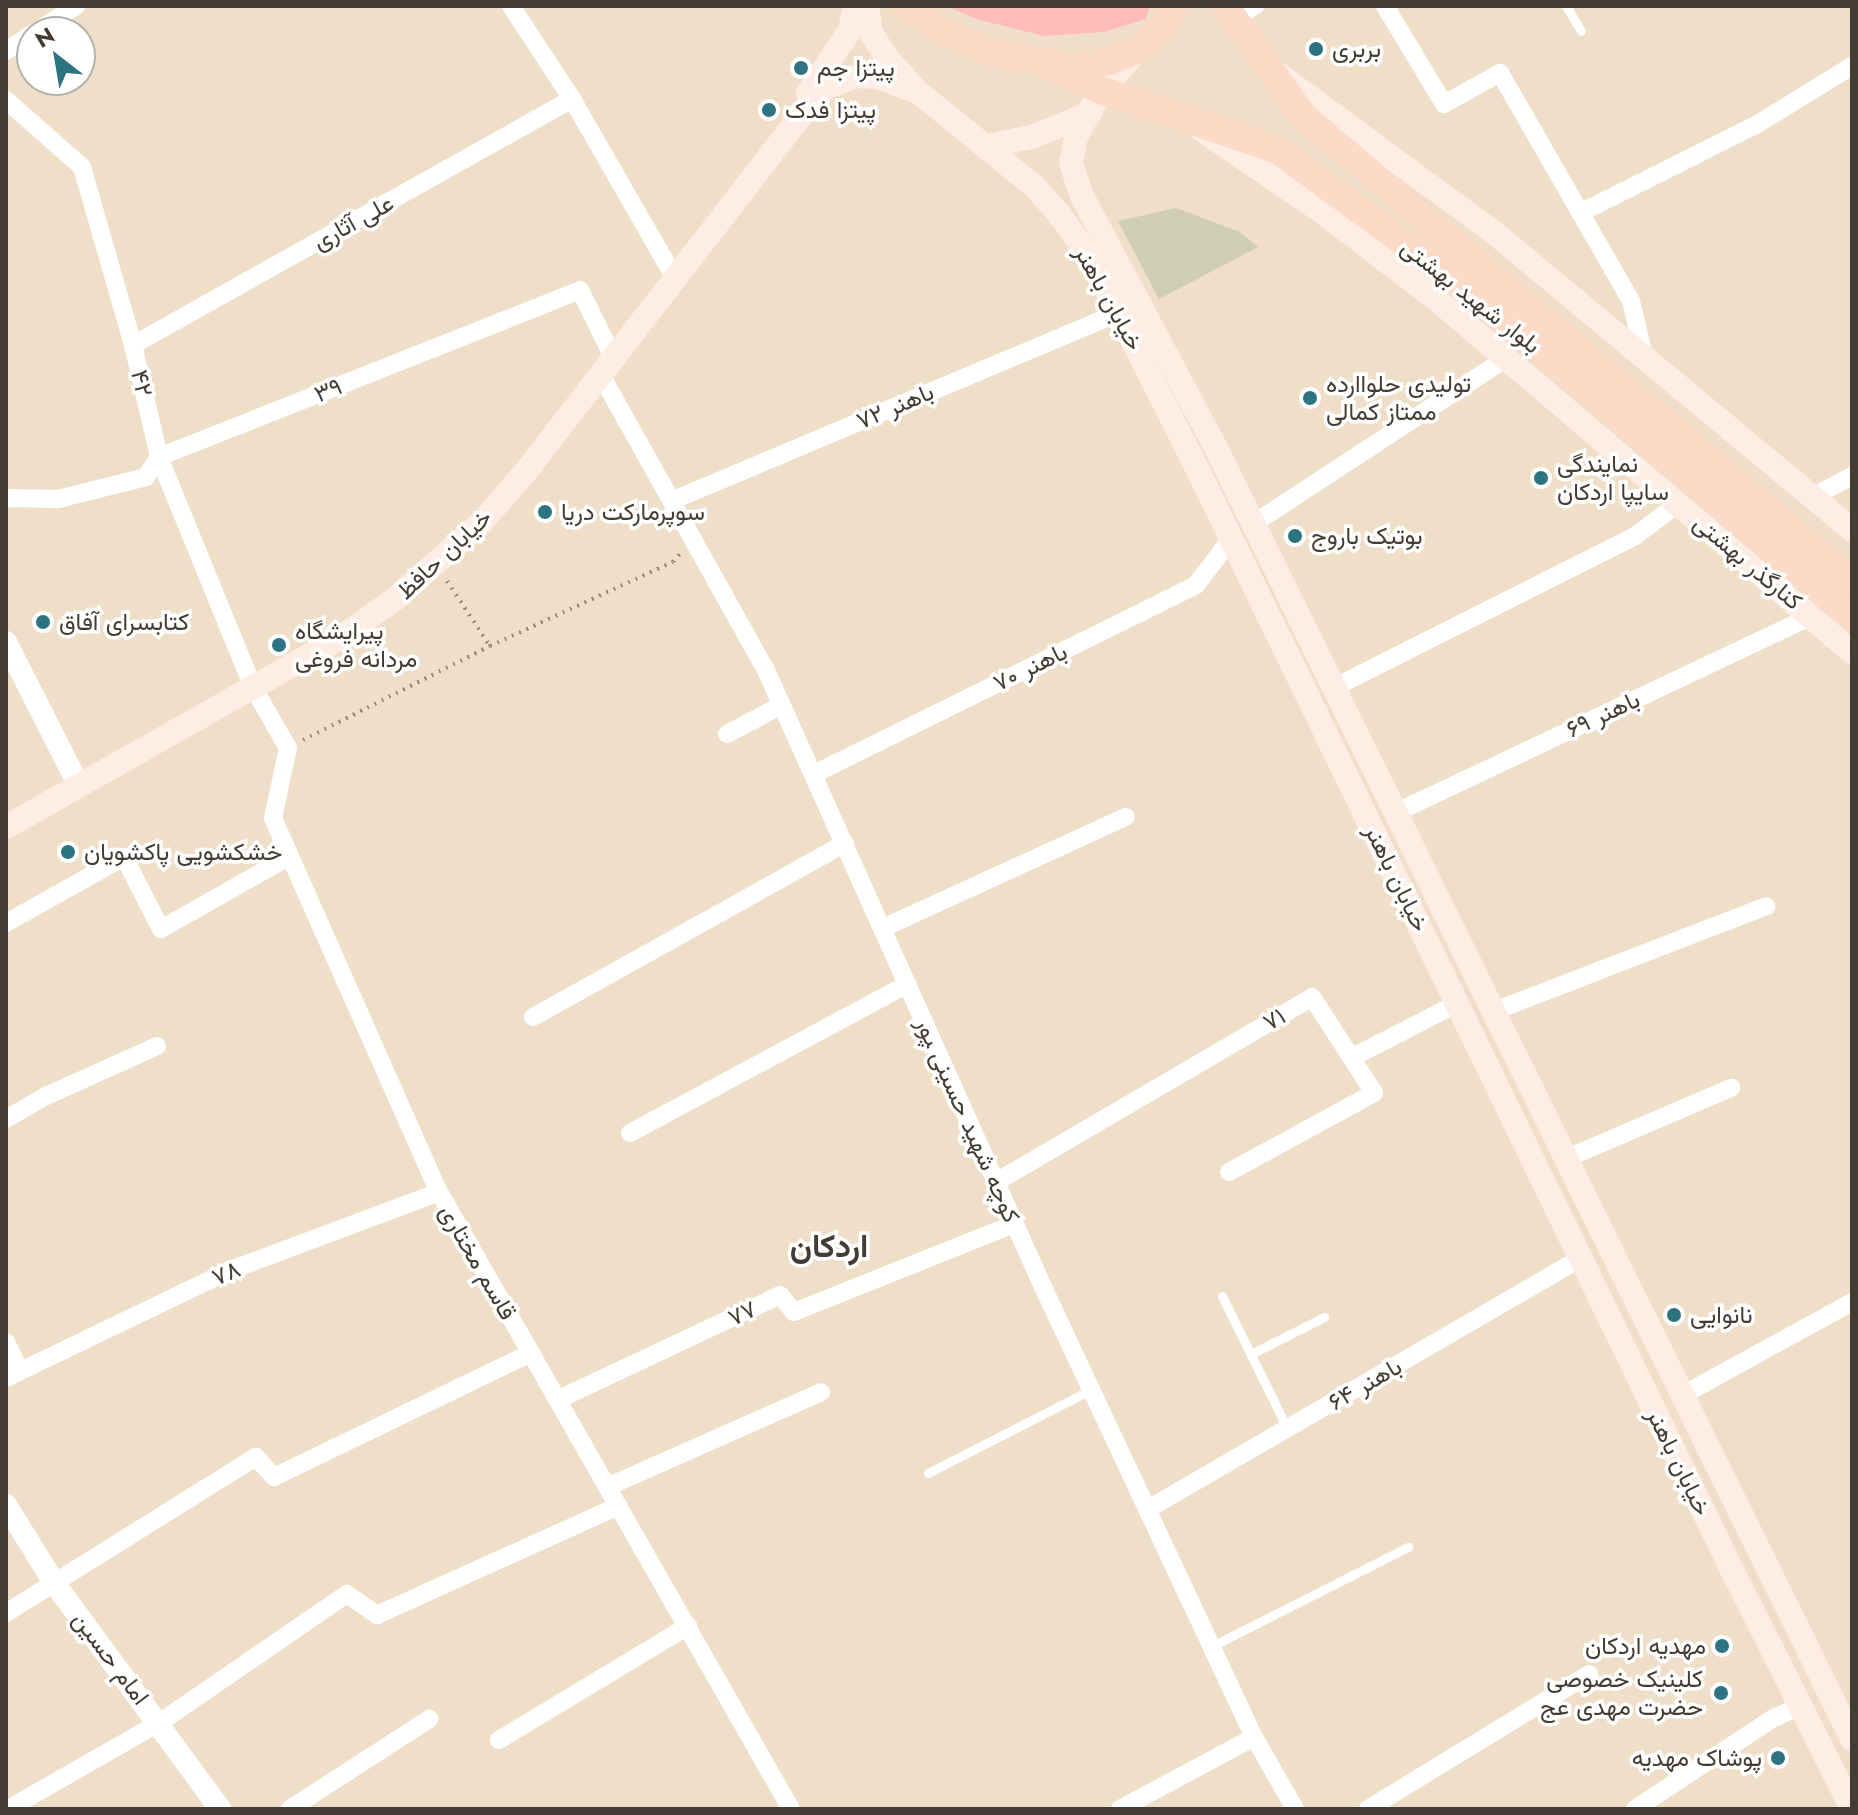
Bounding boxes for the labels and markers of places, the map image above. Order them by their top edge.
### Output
place label: بربری [1332,35,1381,63]
marker: بربری [1307,40,1325,58]
place label: پیتزا جم [817,54,895,82]
marker: پیتزا جم [792,59,810,77]
place label: پیتزا فدک [785,96,876,124]
marker: پیتزا فدک [760,101,778,119]
place label: تولیدی حلواارده ممتاز کمالی [1326,370,1471,426]
marker: تولیدی حلواارده ممتاز کمالی [1301,389,1319,407]
place label: نمایندگی سایپا اردکان [1557,450,1669,506]
marker: نمایندگی سایپا اردکان [1532,469,1550,487]
place label: سوپرمارکت دریا [561,498,705,526]
marker: سوپرمارکت دریا [536,503,554,521]
place label: بوتیک باروج [1311,522,1423,550]
marker: بوتیک باروج [1286,527,1304,545]
place label: کتابسرای آفاق [59,608,189,636]
marker: کتابسرای آفاق [34,613,52,631]
place label: پیرایشگاه مردانه فروغی [295,617,417,673]
marker: پیرایشگاه مردانه فروغی [270,636,288,654]
place label: خشکشویی پاکشویان [84,838,282,866]
marker: خشکشویی پاکشویان [59,843,77,861]
place label: نانوایی [1690,1301,1753,1329]
marker: نانوایی [1665,1306,1683,1324]
place label: مهدیه اردکان [1585,1632,1706,1660]
marker: مهدیه اردکان [1713,1637,1731,1655]
place label: کلینیک خصوصی حضرت مهدی عج [1540,1665,1703,1721]
marker: کلینیک خصوصی حضرت مهدی عج [1710,1682,1732,1704]
place label: پوشاک مهدیه [1632,1744,1762,1772]
marker: پوشاک مهدیه [1769,1749,1787,1767]

